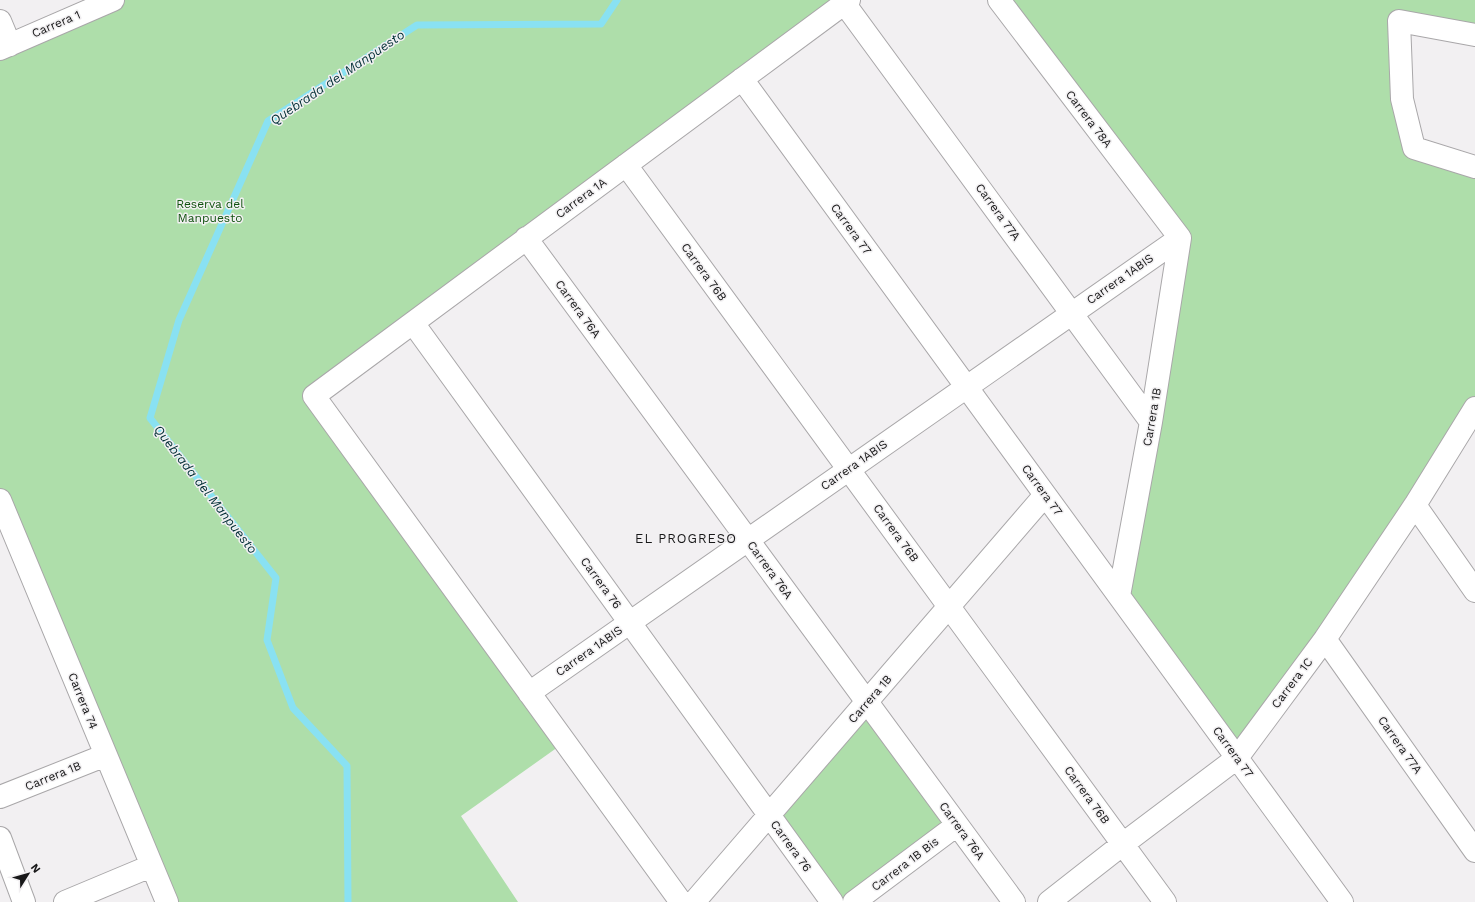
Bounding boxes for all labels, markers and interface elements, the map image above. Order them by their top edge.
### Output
street label: Carrera 1 [30,8,82,40]
water label: Quebrada del Manpuesto [267,27,407,128]
street label: Carrera 78A [1063,88,1115,151]
street label: Carrera 1A [553,175,609,221]
street label: Carrera 77A [973,181,1023,243]
park label: Reserva del Manpuesto [176,197,244,225]
street label: Carrera 77 [828,201,874,258]
street label: Carrera 76B [678,240,730,304]
street label: Carrera 1ABIS [1084,251,1156,307]
street label: Carrera 76A [552,277,604,341]
street label: Carrera 1B [1140,386,1164,447]
water label: Quebrada del Manpuesto [151,422,260,556]
street label: Carrera 1ABIS [818,437,890,493]
street label: Carrera 77 [1019,462,1065,519]
street label: Carrera 76B [870,501,922,565]
district label: EL PROGRESO [635,531,737,546]
street label: Carrera 76A [744,538,796,602]
street label: Carrera 76 [578,555,624,611]
street label: Carrera 1ABIS [553,623,625,679]
street label: Carrera 1C [1268,655,1316,711]
street label: Carrera 74 [65,671,101,731]
street label: Carrera 1B [845,672,895,726]
street label: Carrera 77A [1375,713,1425,777]
street label: Carrera 77 [1210,724,1256,781]
street label: Carrera 1B [23,758,83,794]
street label: Carrera 76B [1061,763,1113,827]
street label: Carrera 76A [936,799,988,863]
street label: Carrera 76 [768,818,814,874]
street label: Carrera 1B Bis [869,834,941,894]
north arrow [8,854,48,894]
text: N [28,861,43,875]

